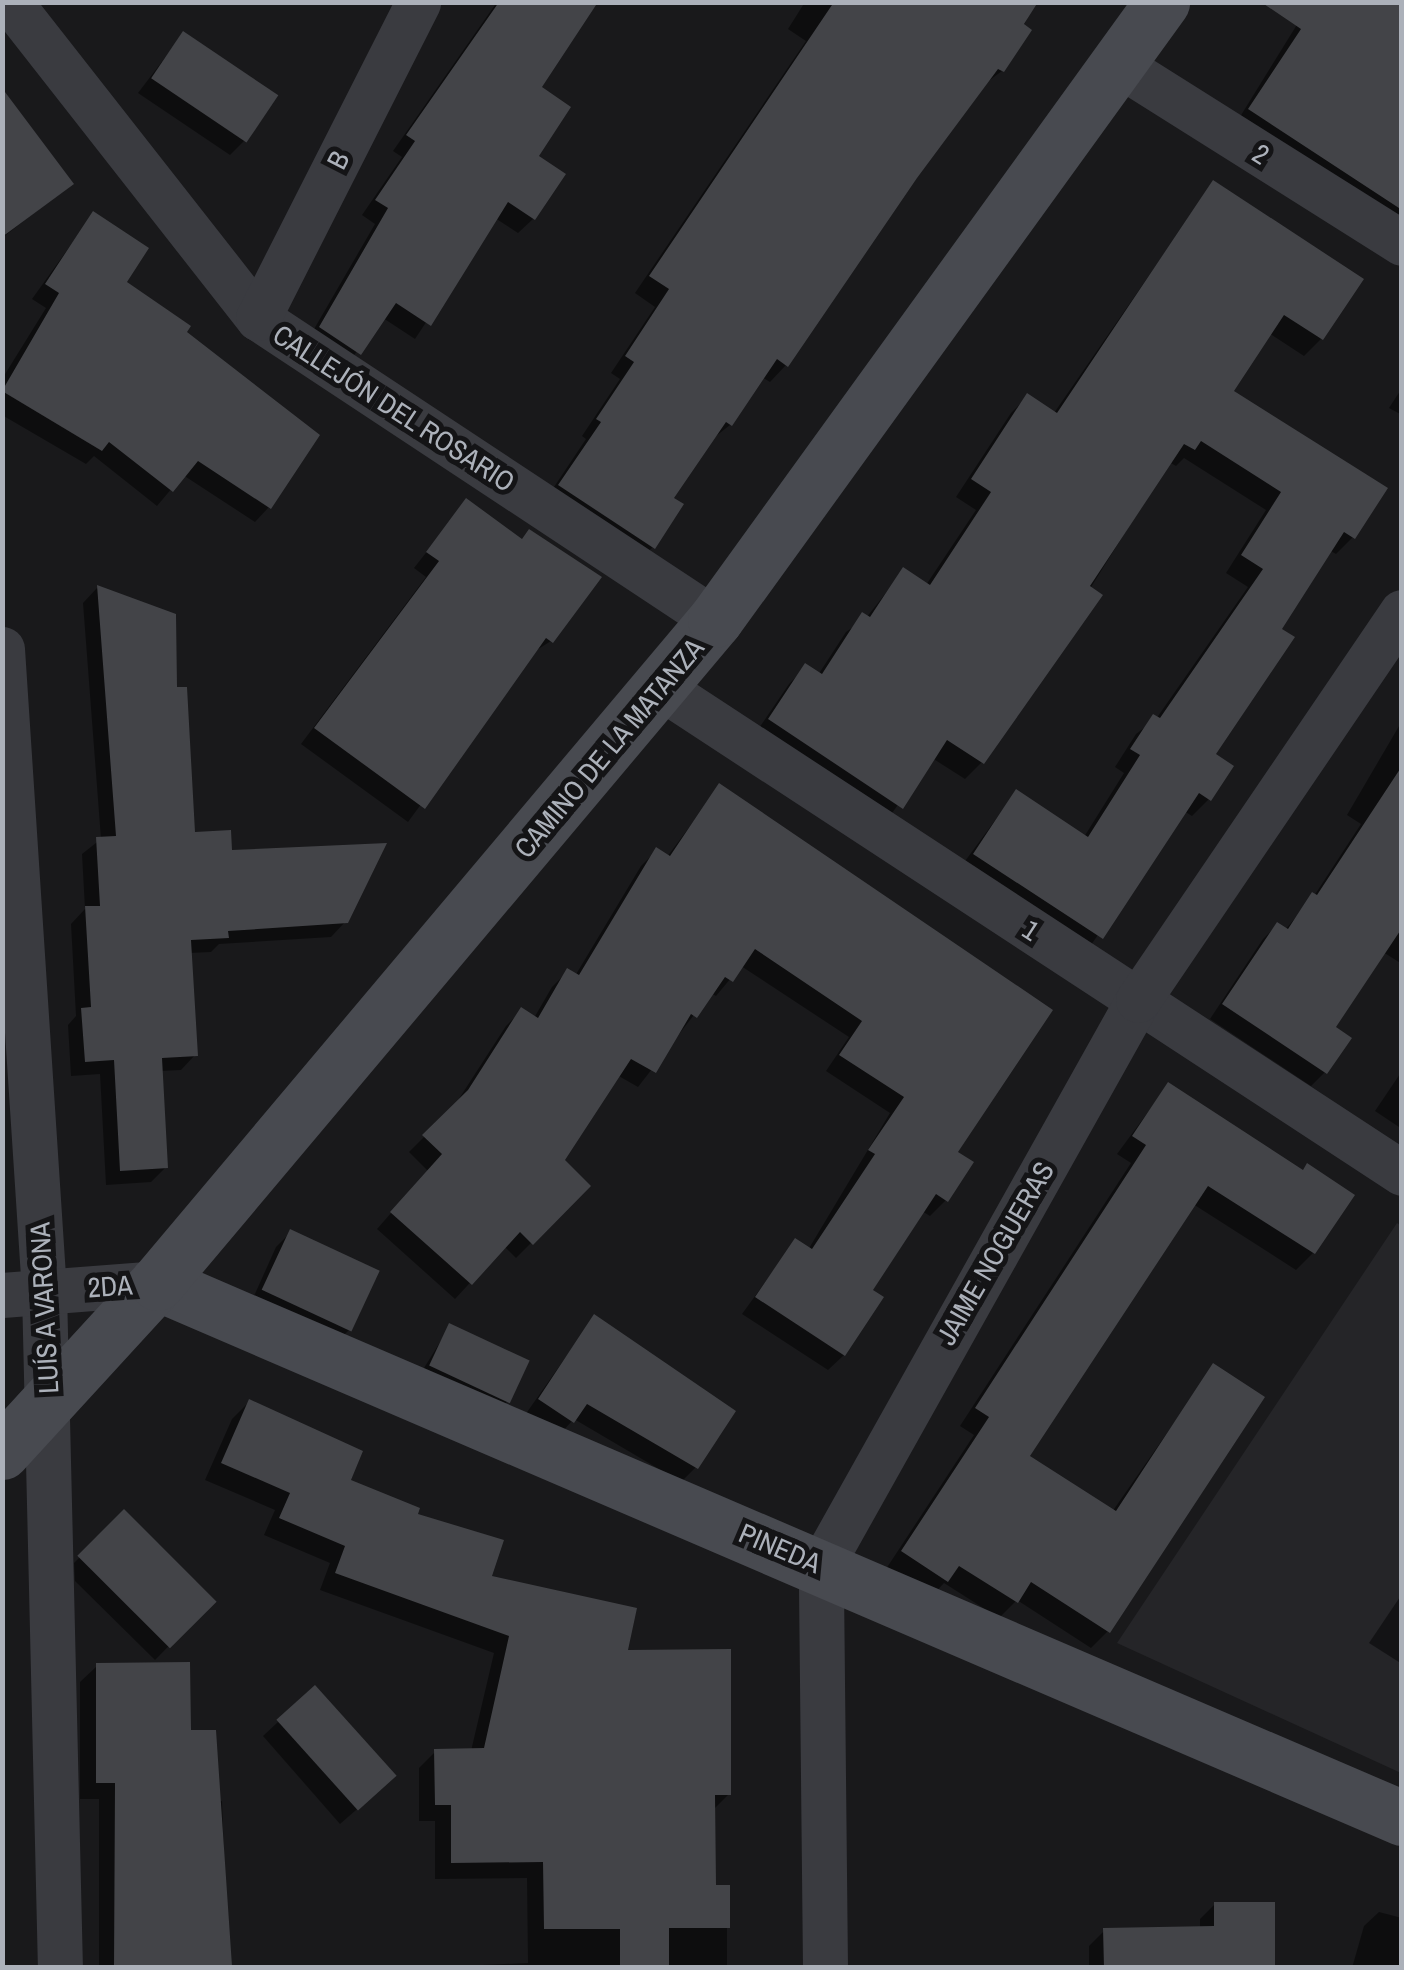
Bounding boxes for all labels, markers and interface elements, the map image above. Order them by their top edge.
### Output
street label: 2 [1247,136,1275,172]
street label: B [320,146,356,174]
street label: CALLEJÓN DEL ROSARIO [267,317,521,499]
street label: CAMINO DE LA MATANZA [507,631,711,865]
street label: 1 [1016,912,1046,948]
street label: JAIME NOGUERAS [929,1156,1061,1350]
street label: LUÍS A VARONA [23,1220,65,1396]
street label: 2DA [87,1268,133,1304]
street label: PINEDA [734,1516,826,1580]

